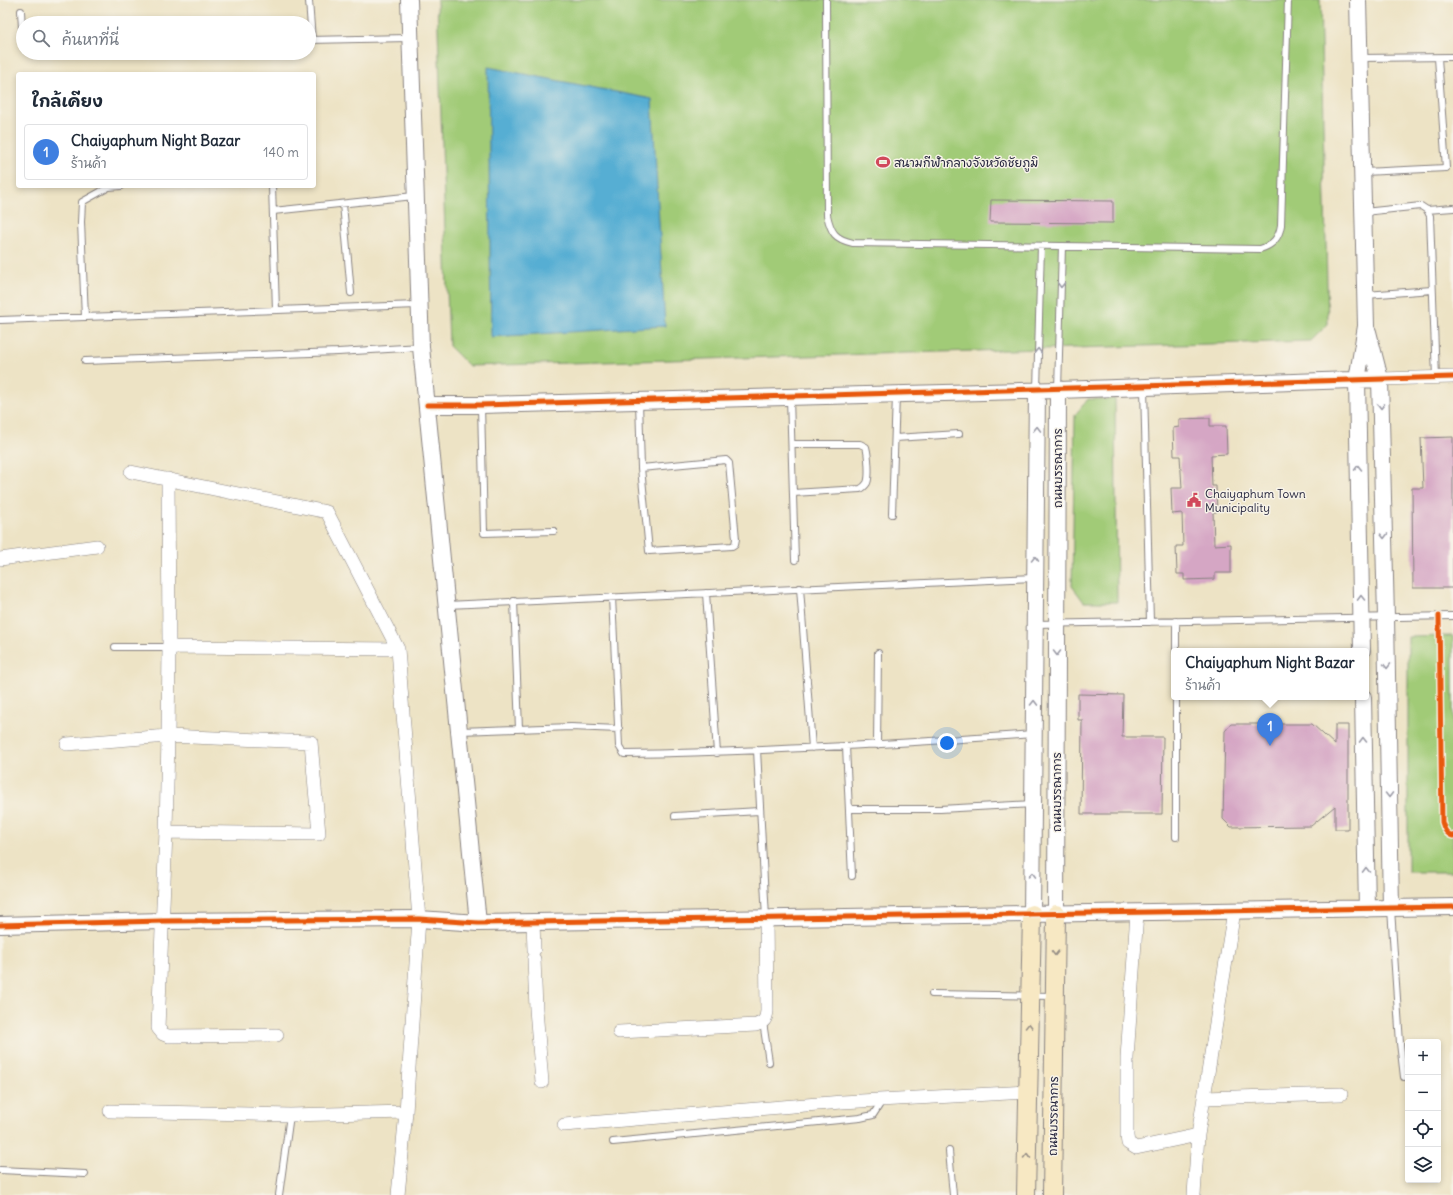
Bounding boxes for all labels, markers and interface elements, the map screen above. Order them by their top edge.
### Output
search box [16,16,316,60]
icon: search [30,27,52,49]
text: ค้นหาที่นี่ [62,30,119,49]
text: ใกล้เคียง [32,90,103,112]
text: Chaiyaphum Night Bazar [71,131,240,150]
text: 1 [43,144,49,161]
text: 140 m [263,144,299,161]
sports icon: สนามกีฬากลางจังหวัดชัยภูมิ [875,154,891,170]
text: ร้านค้า [71,155,107,172]
place label: สนามกีฬากลางจังหวัดชัยภูมิ [894,155,1038,172]
one-way arrow [1057,282,1065,288]
one-way arrow [1034,348,1042,354]
one-way arrow [1377,403,1385,409]
one-way arrow [1033,426,1041,432]
street label: ถนนบรรณาการ [1050,428,1065,508]
one-way arrow [1354,465,1362,471]
place label: Chaiyaphum Town Municipality [1205,486,1306,515]
public building icon: Chaiyaphum Town Municipality [1186,492,1202,508]
one-way arrow [1380,533,1388,539]
one-way arrow [1031,556,1040,562]
one-way arrow [1357,595,1365,601]
popup [1171,648,1369,700]
one-way arrow [1053,650,1061,656]
text: Chaiyaphum Night Bazar [1185,653,1355,672]
one-way arrow [1383,663,1391,669]
text: ร้านค้า [1185,677,1221,694]
one-way arrow [1030,700,1038,706]
pin: 1 [1257,713,1283,746]
your location [937,733,957,753]
one-way arrow [1359,737,1368,743]
street label: ถนนบรรณาการ [1049,752,1064,832]
one-way arrow [1385,792,1393,798]
one-way arrow [1362,867,1370,873]
one-way arrow [1028,872,1036,878]
one-way arrow [1051,950,1060,956]
one-way arrow [1025,1023,1033,1029]
map controls [1405,1039,1441,1183]
button: + [1405,1039,1441,1075]
button: − [1405,1075,1441,1111]
street label: ถนนบรรณาการ [1045,1076,1061,1156]
button: locate [1405,1111,1441,1147]
button: layers [1405,1147,1441,1183]
one-way arrow [1023,1153,1031,1159]

